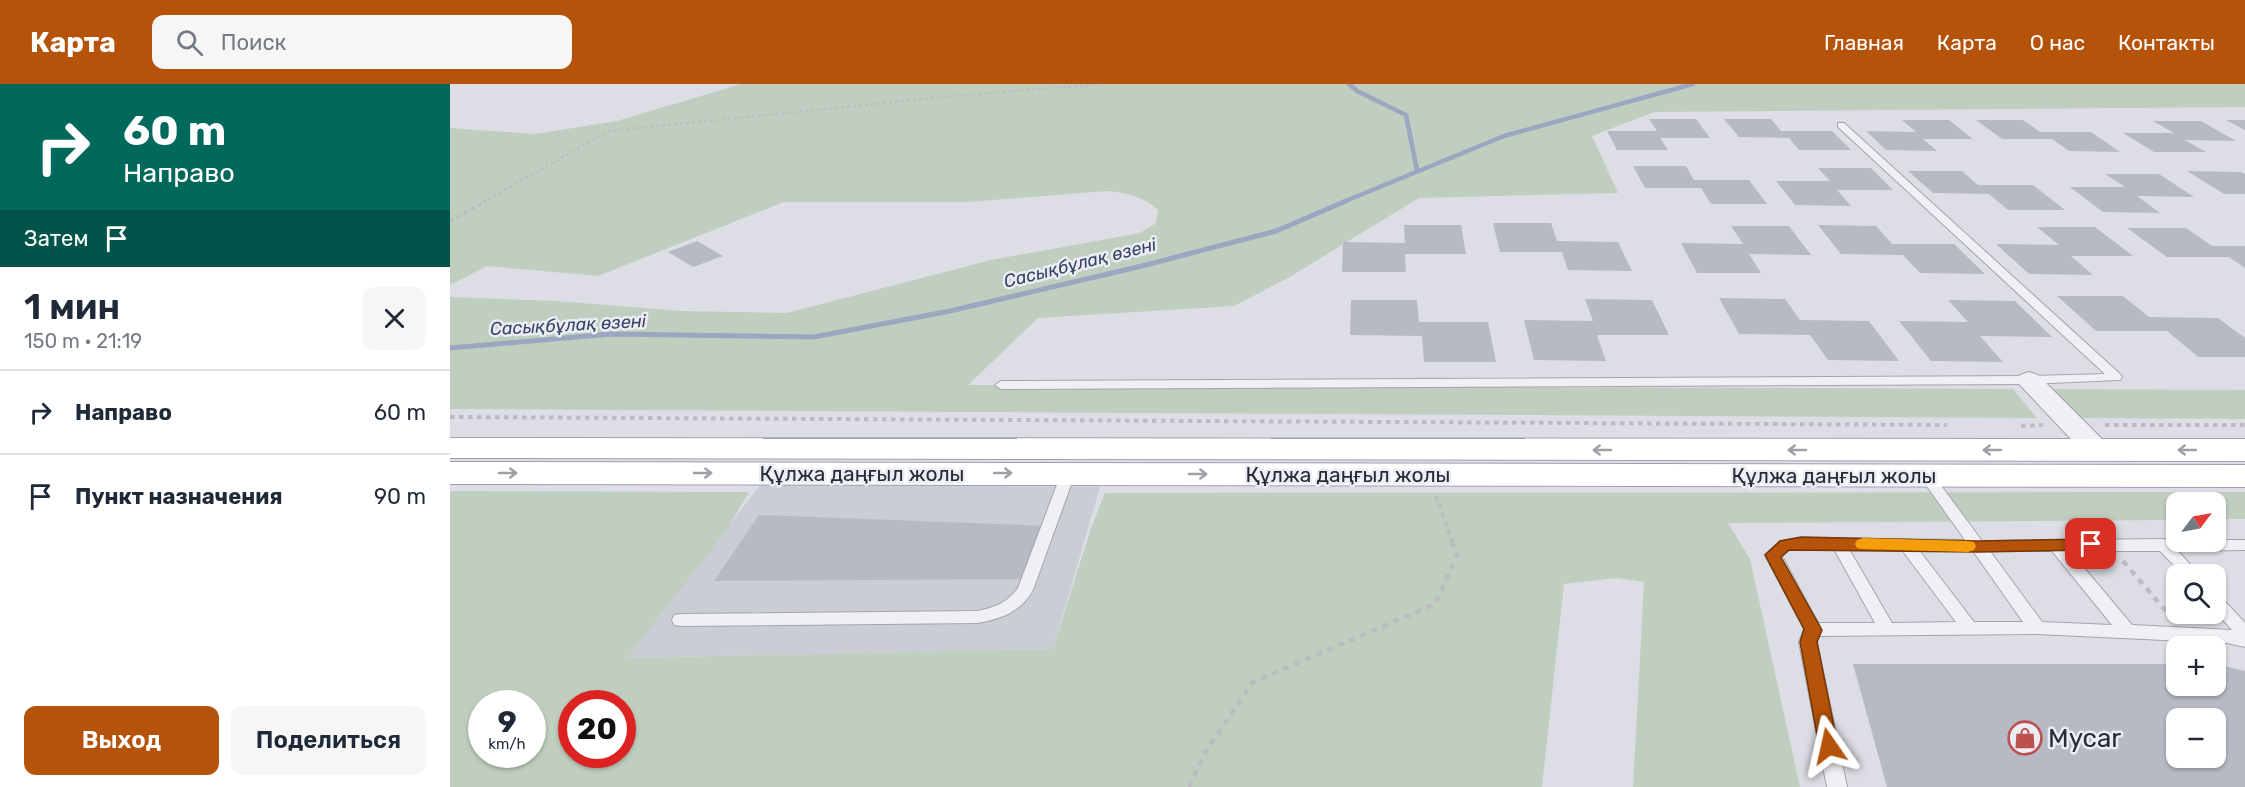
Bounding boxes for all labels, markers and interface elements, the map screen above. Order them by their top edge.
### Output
search box [152,15,572,69]
text: Карта [30,26,116,59]
icon: search [173,26,206,59]
text: Поиск [221,29,286,56]
text: Главная [1824,30,1904,55]
text: Карта [1937,30,1997,55]
text: О нас [2030,30,2085,55]
text: Контакты [2118,30,2215,55]
text: 60 m [123,106,226,156]
icon: right [24,108,102,186]
text: Направо [123,157,235,189]
icon: arrive [100,222,133,255]
text: Затем [24,225,88,252]
water label: Сасықбұлақ өзені [1001,233,1159,293]
text: 1 мин [24,285,120,328]
button: close [363,287,426,350]
water label: Сасықбұлақ өзені [489,310,647,340]
text: 150 m · 21:19 [24,329,142,353]
icon: right [24,396,57,429]
text: Направо [75,399,172,426]
text: 60 m [374,399,426,426]
one-way arrow [1592,444,1612,456]
one-way arrow [1787,444,1807,456]
one-way arrow [1982,444,2002,456]
one-way arrow [2177,444,2197,456]
street label: Құлжа даңғыл жолы [760,461,964,486]
street label: Құлжа даңғыл жолы [1246,462,1450,487]
street label: Құлжа даңғыл жолы [1732,463,1936,488]
one-way arrow [498,467,518,479]
one-way arrow [693,467,713,479]
one-way arrow [993,467,1013,479]
one-way arrow [1188,468,1208,480]
icon: arrive [24,480,57,513]
text: Пункт назначения [75,483,283,510]
text: 90 m [374,483,426,510]
north arrow [2166,492,2226,552]
map controls [2166,492,2226,768]
pin [2065,518,2116,569]
icon: arrive [2074,527,2107,560]
button: search [2166,564,2226,624]
button: + [2166,636,2226,696]
speed limit sign: 20 [558,690,636,768]
text: 9 [497,704,517,740]
button: Выход [24,706,219,775]
button: Поделиться [231,706,426,775]
button: − [2166,708,2226,768]
position arrow [1797,714,1861,778]
shop icon: Mycar [2007,720,2043,756]
place label: Mycar [2048,723,2121,754]
text: km/h [488,735,526,753]

